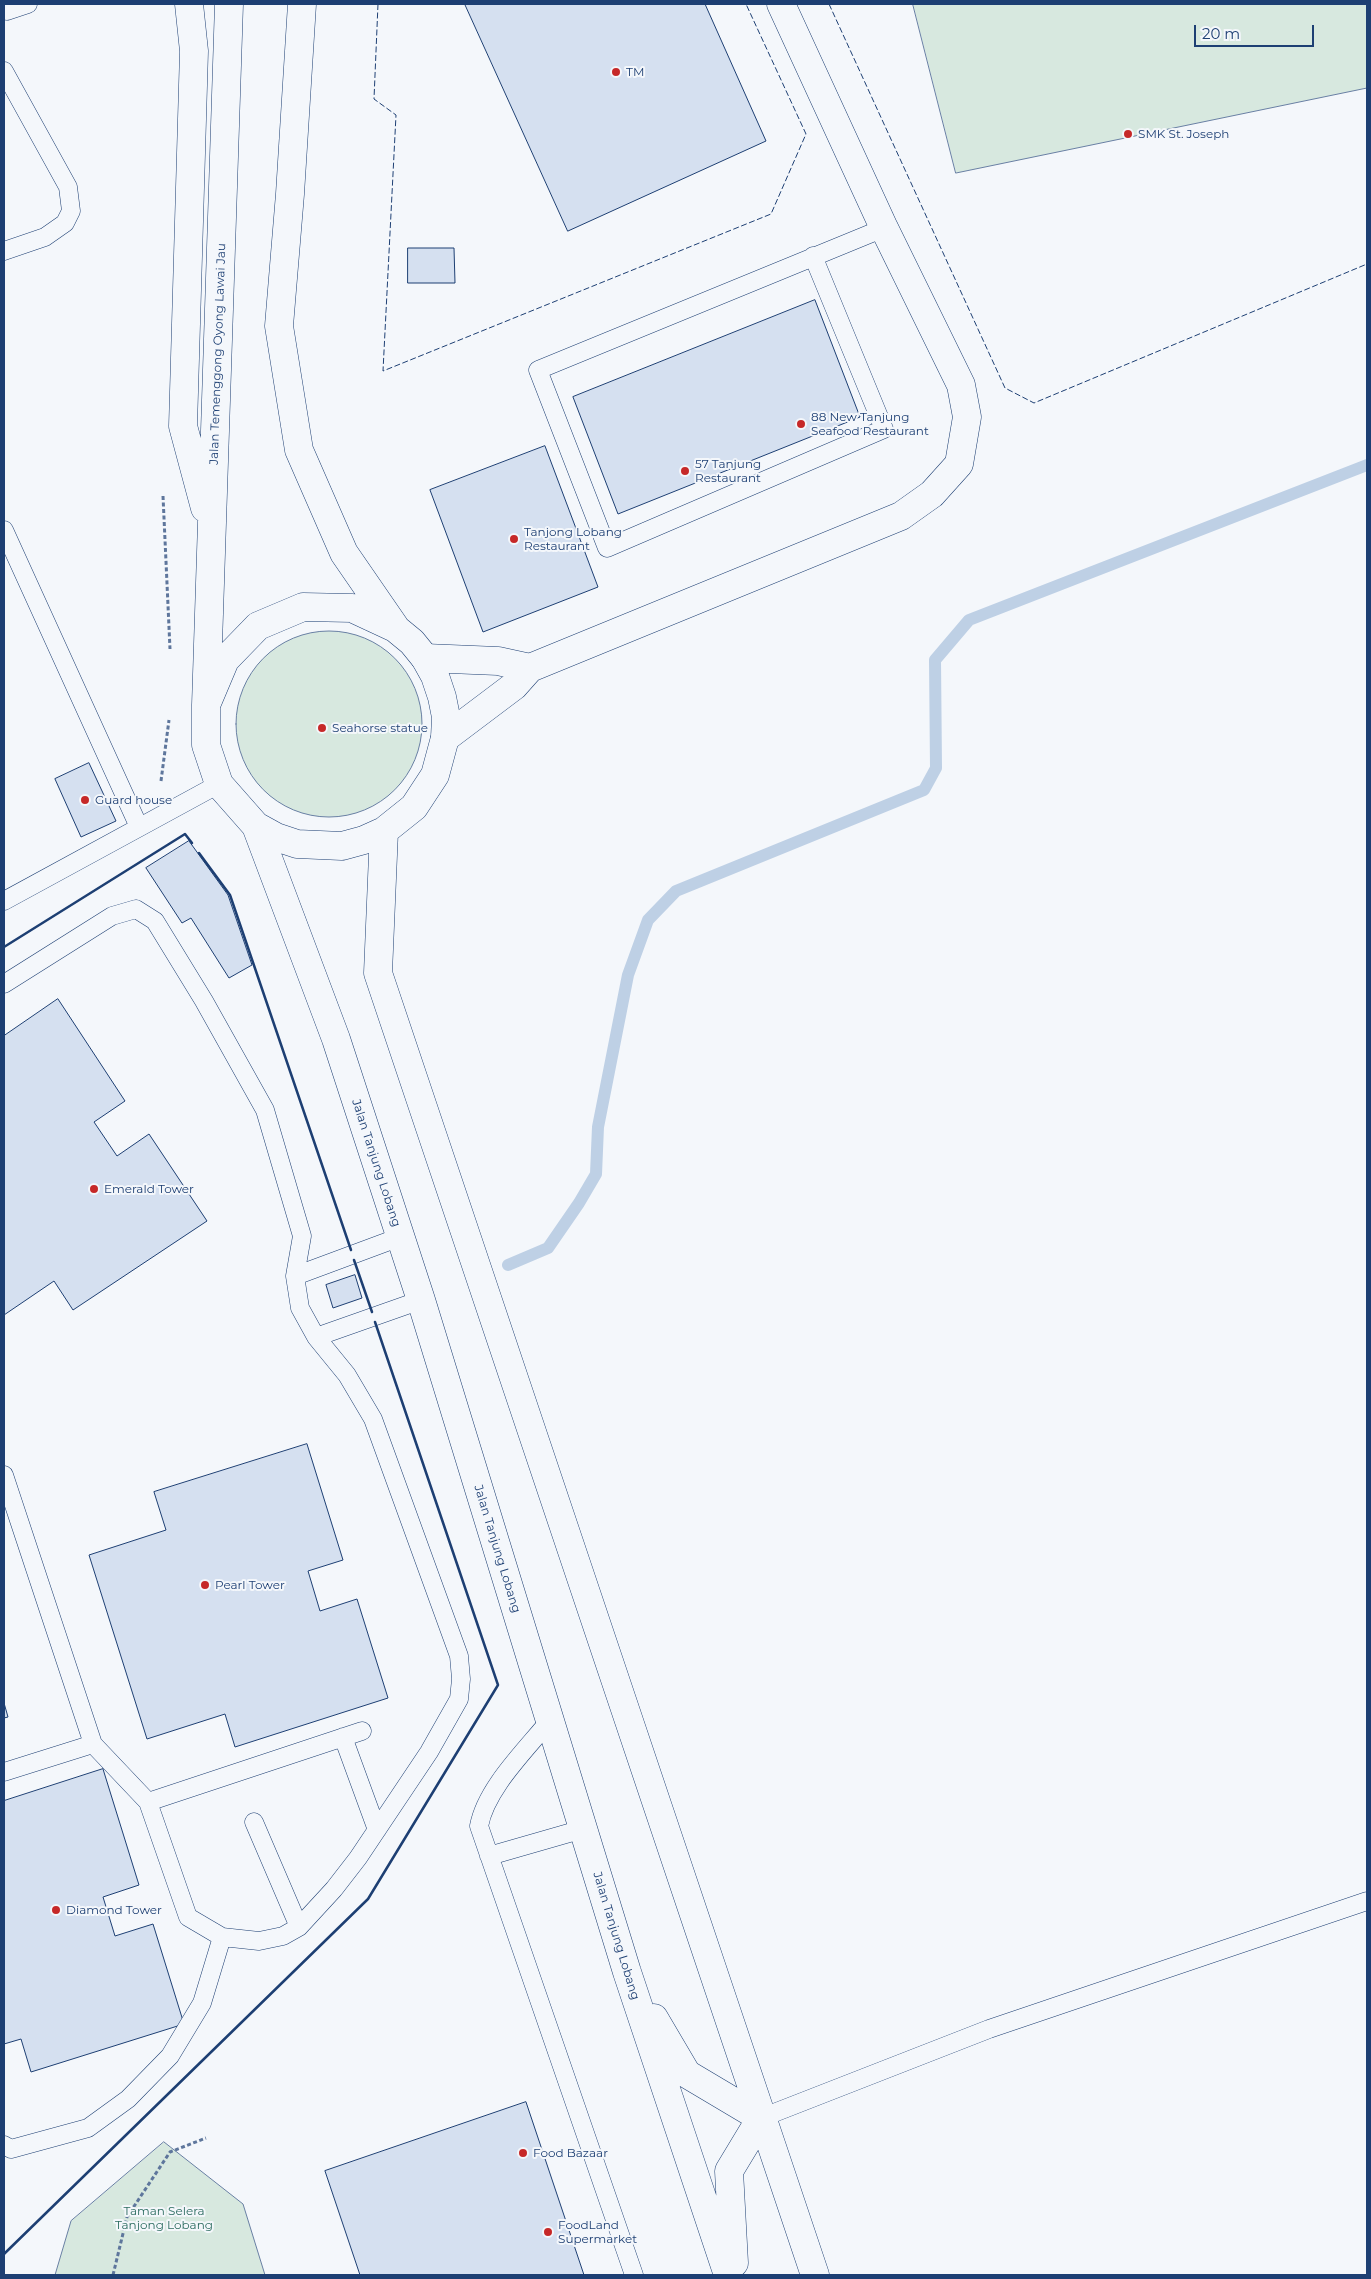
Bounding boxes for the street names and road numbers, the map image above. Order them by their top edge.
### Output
street label: Jalan Temenggong Oyong Lawai Jau [207,243,229,465]
street label: Jalan Tanjung Lobang [349,1097,403,1229]
street label: Jalan Tanjung Lobang [471,1483,523,1615]
street label: Jalan Tanjung Lobang [590,1870,642,2002]

